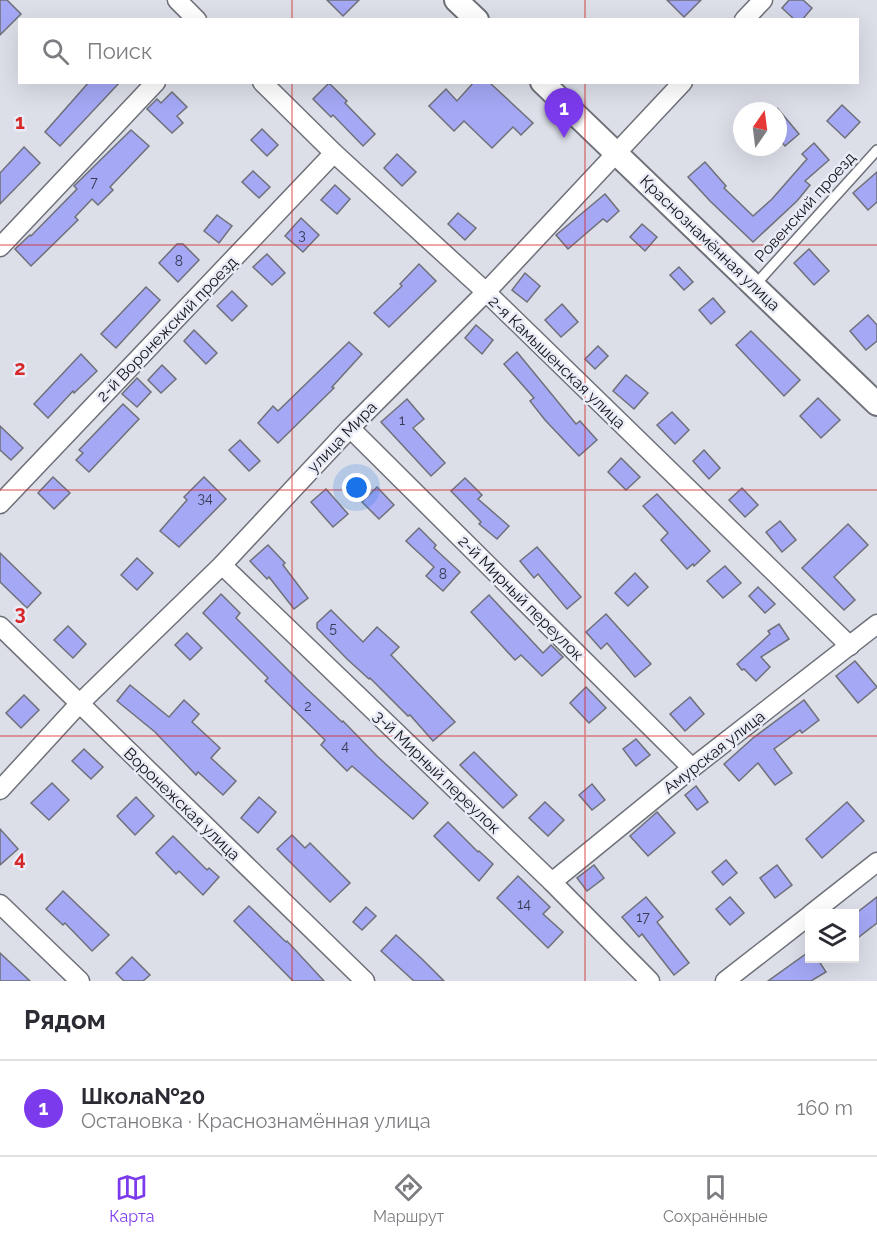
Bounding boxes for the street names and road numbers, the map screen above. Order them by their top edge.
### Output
street label: Ровенский проезд [751,148,859,266]
street label: Краснознамённая улица [636,171,784,315]
street label: 2-й Воронежский проезд [93,253,241,405]
street label: 2-я Камышенская улица [485,292,629,432]
street label: улица Мира [303,397,381,477]
street label: 2-й Мирный переулок [455,532,587,664]
street label: 3-й Мирный переулок [370,706,504,838]
street label: Амурская улица [659,706,769,798]
street label: Воронежская улица [120,744,244,864]

